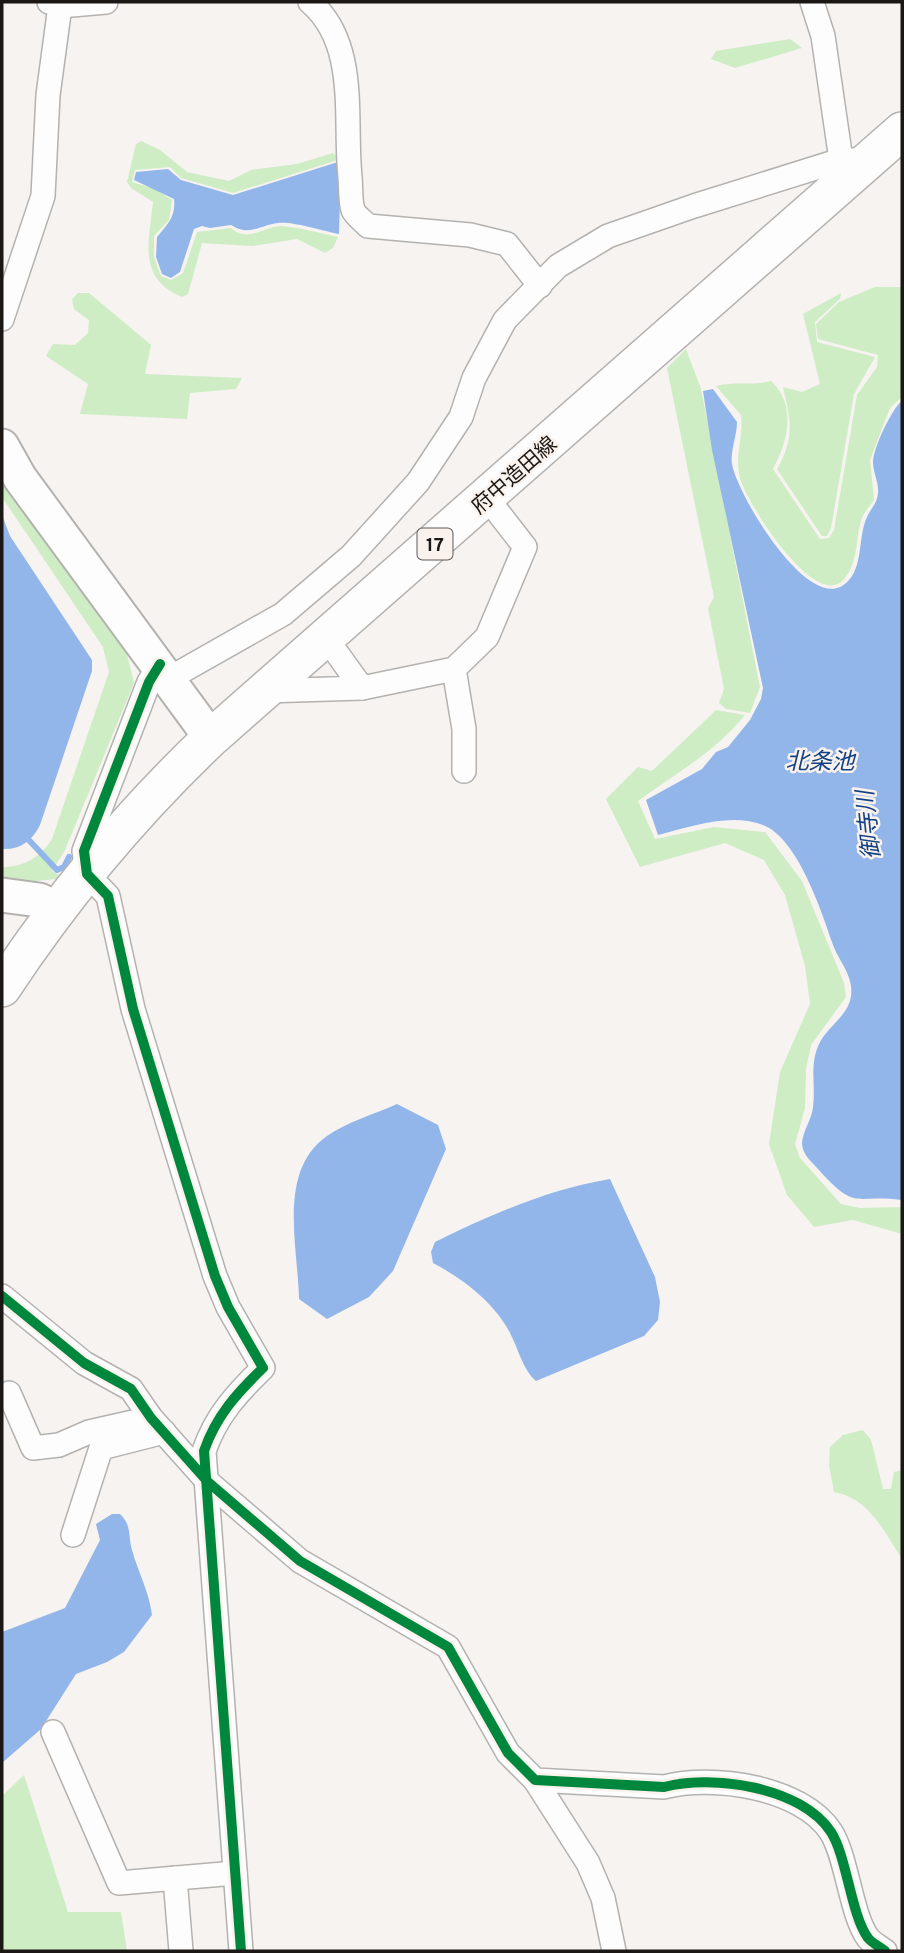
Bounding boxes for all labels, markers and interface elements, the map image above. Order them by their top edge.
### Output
street label: 府中造田線 [467,432,563,521]
road number: 17 [418,528,452,559]
water label: 北条池 [786,749,857,778]
water label: 御寺川 [852,786,889,861]

